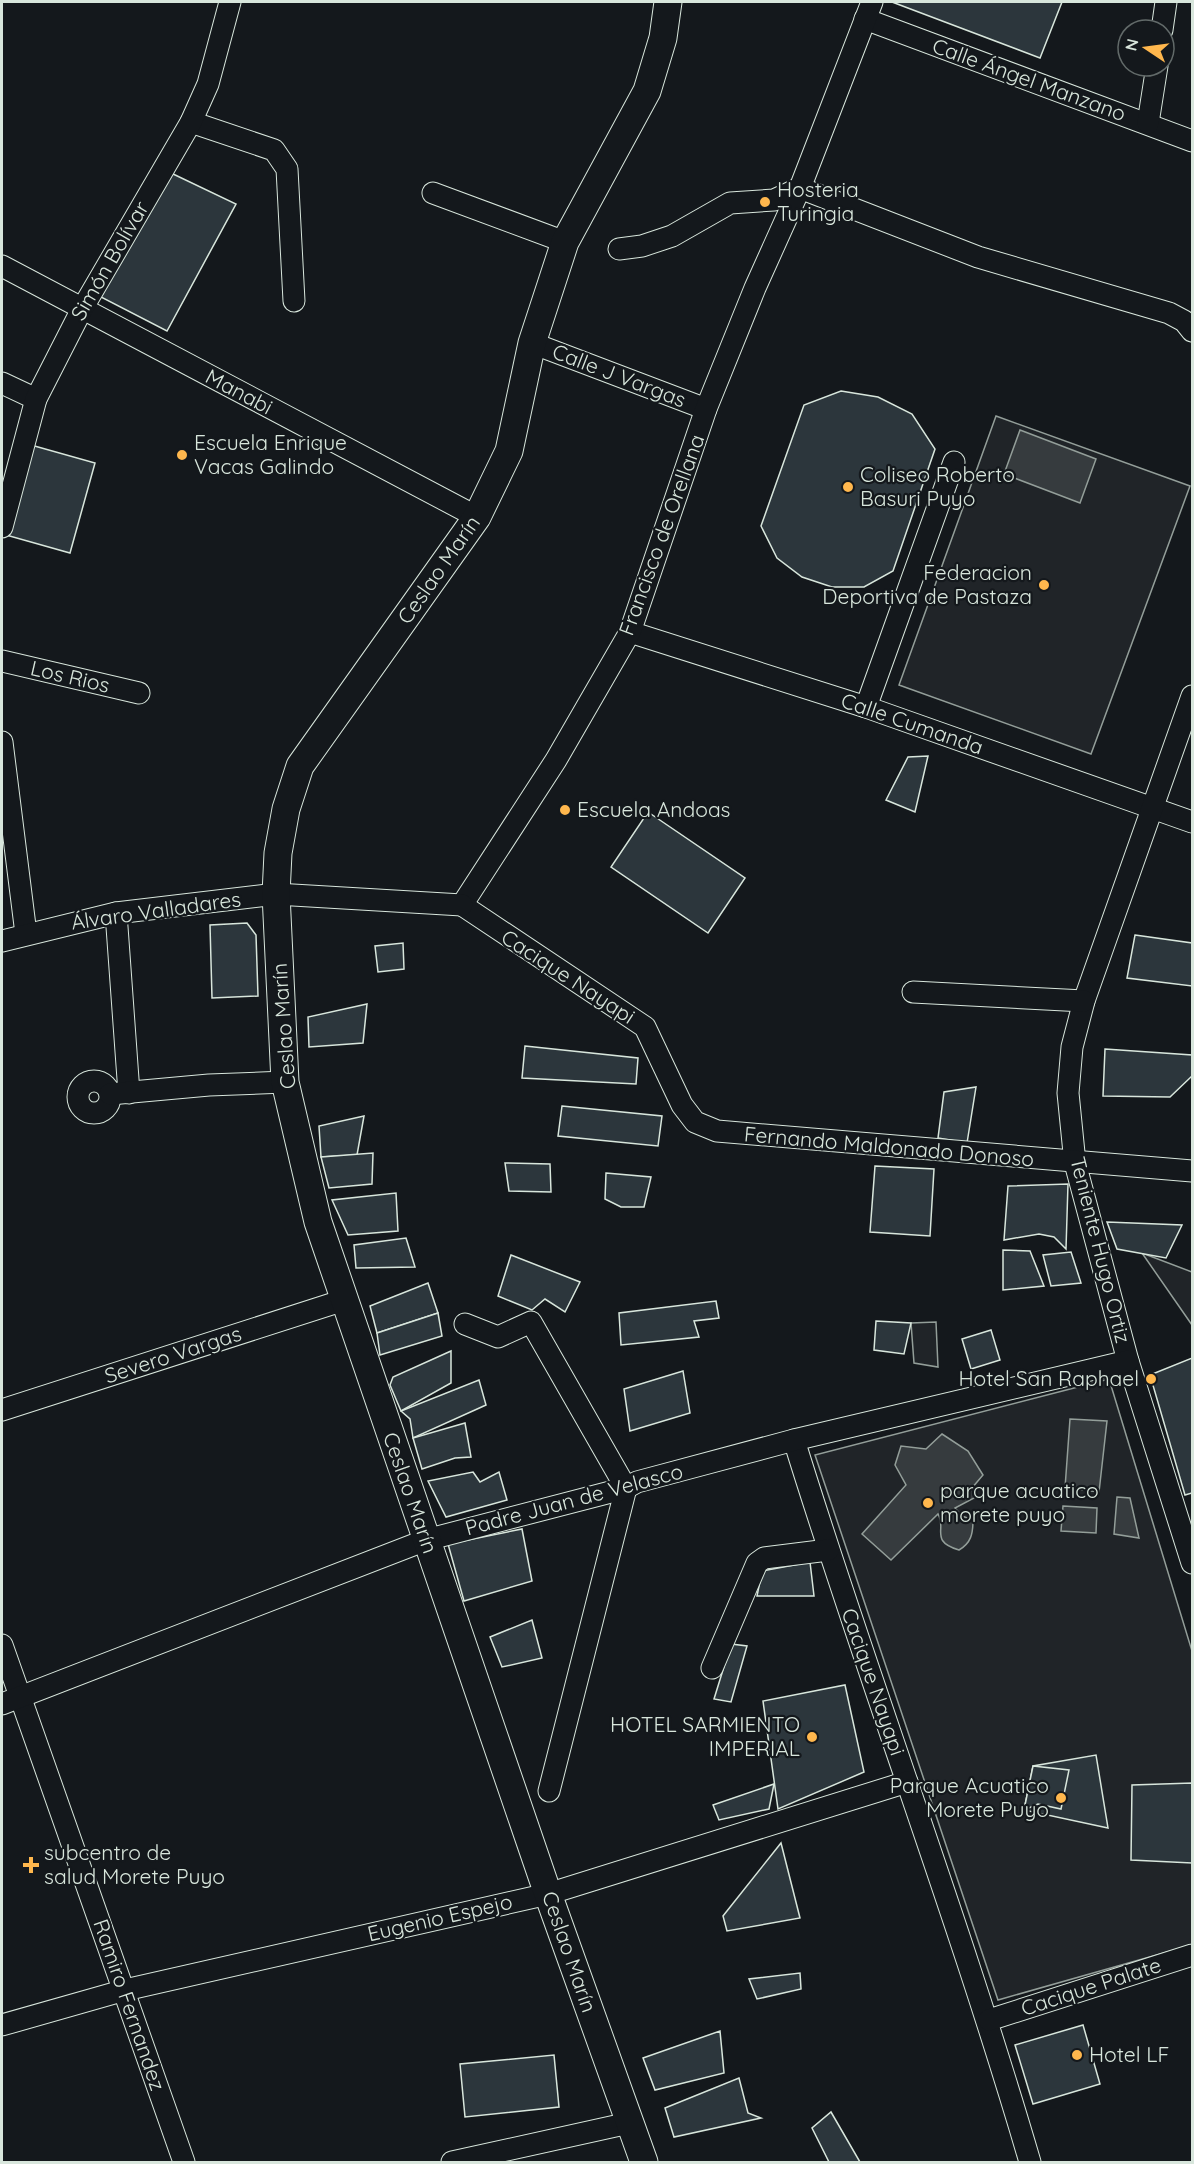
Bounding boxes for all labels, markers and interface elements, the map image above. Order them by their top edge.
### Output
north arrow [1116,18,1176,78]
street label: Calle Ángel Manzano [929,32,1130,126]
text: N [1120,37,1142,53]
place label: Hosteria Turingia [777,176,859,226]
marker: Hosteria Turingia [758,195,772,209]
street label: Simón Bolívar [64,196,154,325]
street label: Calle J Vargas [549,338,690,412]
street label: Manabi [201,363,277,420]
place label: Escuela Enrique Vacas Galindo [194,429,347,479]
street label: Francisco de Orellana [613,431,710,639]
marker: Escuela Enrique Vacas Galindo [175,448,189,462]
place label: Coliseo Roberto Basuri Puyo [860,461,1015,511]
marker: Coliseo Roberto Basuri Puyo [841,480,855,494]
street label: Ceslao Marín [391,510,485,629]
place label: Federacion Deportiva de Pastaza [822,559,1032,609]
marker: Federacion Deportiva de Pastaza [1037,578,1051,592]
street label: Los Rios [28,654,112,698]
street label: Calle Cumanda [838,687,987,760]
place label: Escuela Andoas [577,796,730,822]
marker: Escuela Andoas [558,803,572,817]
street label: Álvaro Valladares [69,885,243,935]
street label: Cacique Nayapi [497,923,640,1029]
street label: Ceslao Marín [266,962,300,1090]
street label: Fernando Maldonado Donoso [743,1120,1035,1172]
street label: Teniente Hugo Ortiz [1065,1154,1137,1346]
street label: Severo Vargas [101,1320,244,1388]
place label: Hotel San Raphael [958,1365,1139,1391]
marker: Hotel San Raphael [1144,1372,1158,1386]
street label: Ceslao Marín [378,1429,444,1557]
street label: Padre Juan de Velasco [462,1457,685,1541]
place label: parque acuatico morete puyo [940,1477,1099,1527]
marker: parque acuatico morete puyo [921,1496,935,1510]
street label: Cacique Nayapi [837,1605,911,1759]
place label: HOTEL SARMIENTO IMPERIAL [610,1711,800,1761]
marker: HOTEL SARMIENTO IMPERIAL [805,1730,819,1744]
place label: Parque Acuatico Morete Puyo [890,1772,1049,1822]
marker: Parque Acuatico Morete Puyo [1054,1791,1068,1805]
place label: subcentro de salud Morete Puyo [44,1839,225,1889]
marker: subcentro de salud Morete Puyo [22,1856,40,1874]
street label: Eugenio Espejo [365,1888,515,1946]
street label: Ceslao Marín [537,1888,603,2016]
street label: Ramiro Fernandez [88,1915,171,2094]
street label: Cacique Palate [1017,1951,1164,2021]
place label: Hotel LF [1089,2041,1169,2067]
marker: Hotel LF [1070,2048,1084,2062]

